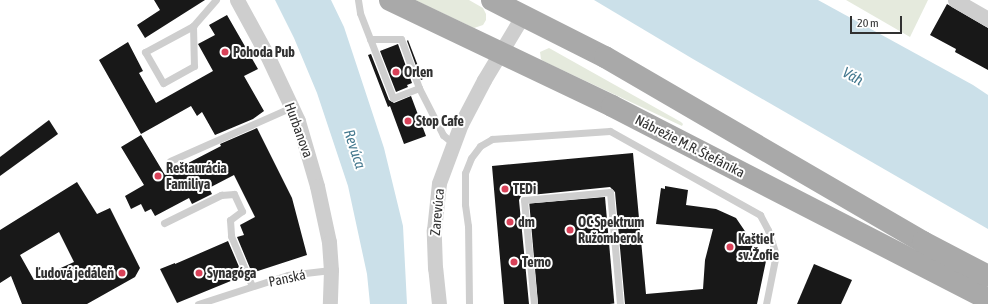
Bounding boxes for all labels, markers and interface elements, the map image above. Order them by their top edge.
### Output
scale bar [852,8,904,34]
text: 20 m [857,16,879,30]
place label: Pohoda Pub [233,44,295,60]
marker: Pohoda Pub [220,47,230,57]
water label: Váh [839,63,867,89]
place label: Orlen [404,64,433,80]
marker: Orlen [391,67,401,77]
street label: Hurbanova [281,100,317,160]
street label: Nábrežie M.R. Štefánika [632,111,748,181]
place label: Stop Cafe [416,113,464,129]
marker: Stop Cafe [403,116,413,126]
water label: Revúca [340,127,370,171]
place label: Reštaurácia Familiya [166,160,227,192]
marker: Reštaurácia Familiya [153,171,163,181]
place label: TEDi [513,181,536,197]
marker: TEDi [500,184,510,194]
street label: Zarevúca [427,188,447,236]
place label: dm [518,214,535,230]
place label: OC Spektrum Ružomberok [578,214,644,246]
marker: dm [505,217,515,227]
marker: OC Spektrum Ružomberok [565,225,575,235]
place label: Kaštieľ sv. Žofie [738,231,779,264]
marker: Kaštieľ sv. Žofie [725,242,735,252]
place label: Terno [522,254,551,270]
marker: Terno [509,257,519,267]
place label: Ľudová jedáleň [35,265,114,281]
place label: Synagóga [207,265,256,281]
street label: Panská [267,266,307,290]
marker: Ľudová jedáleň [117,268,127,278]
marker: Synagóga [194,268,204,278]

